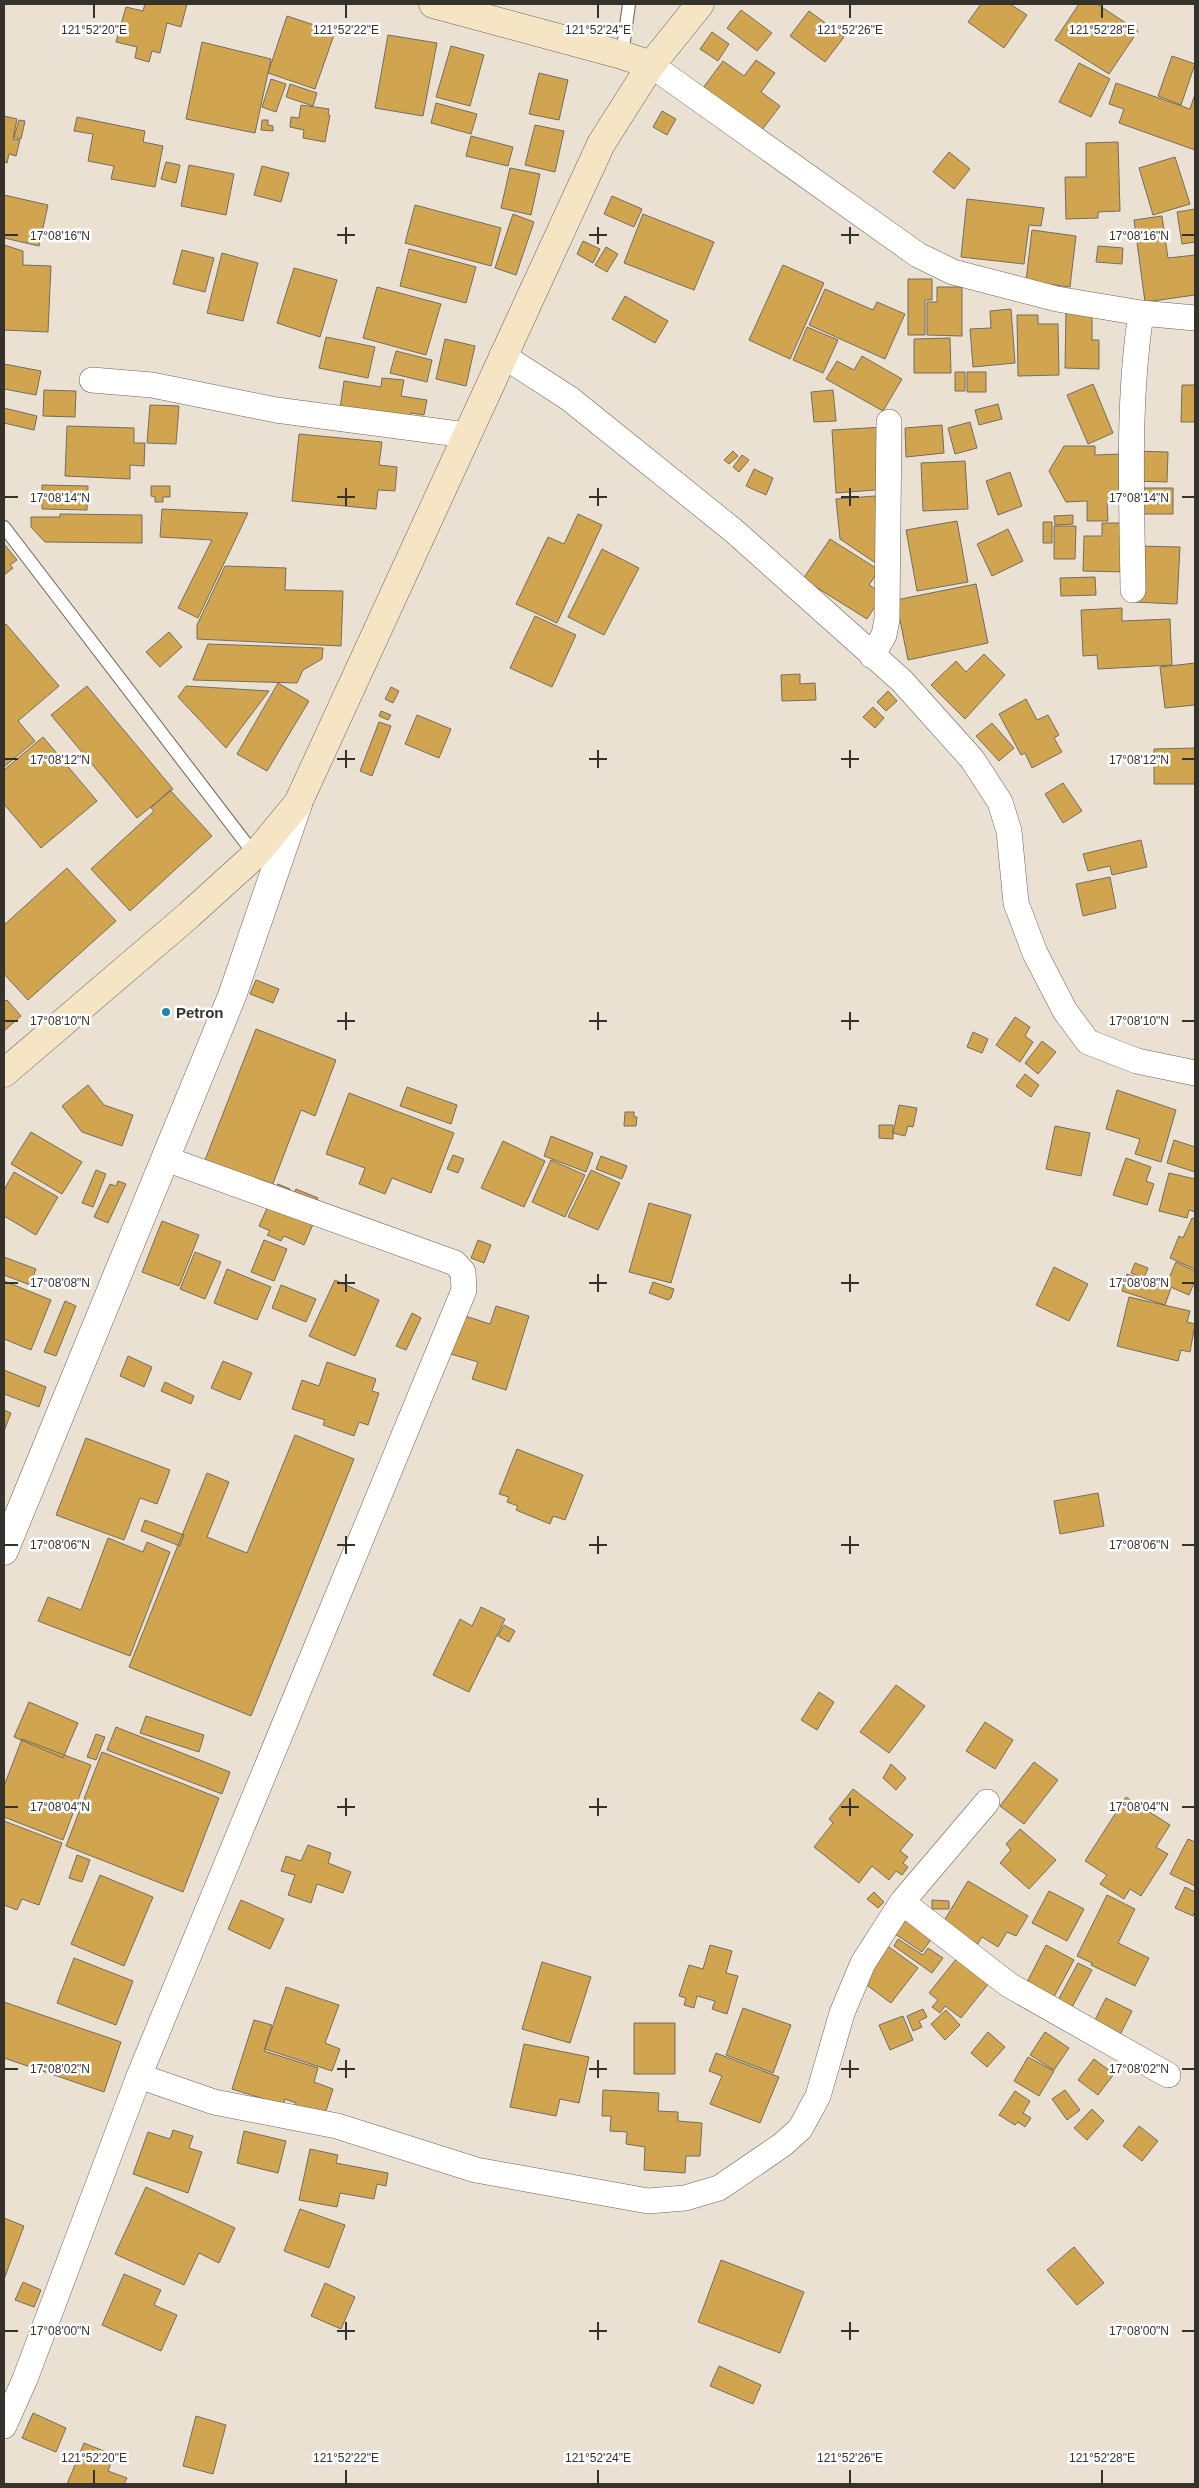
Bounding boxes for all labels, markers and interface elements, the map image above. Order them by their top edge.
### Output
text: 121°52'20"E [61,23,127,37]
text: 121°52'22"E [313,23,379,37]
text: 121°52'24"E [565,23,631,37]
text: 121°52'26"E [817,23,883,37]
text: 121°52'28"E [1069,23,1135,37]
text: 17°08'16"N [30,229,90,243]
text: 17°08'16"N [1109,229,1169,243]
text: 17°08'14"N [30,491,90,505]
text: 17°08'14"N [1109,491,1169,505]
text: 17°08'12"N [30,753,90,767]
text: 17°08'12"N [1109,753,1169,767]
place label: Petron [176,1004,224,1021]
marker: Petron [160,1006,172,1018]
text: 17°08'10"N [30,1014,90,1028]
text: 17°08'10"N [1109,1014,1169,1028]
text: 17°08'08"N [30,1276,90,1290]
text: 17°08'08"N [1109,1276,1169,1290]
text: 17°08'06"N [30,1538,90,1552]
text: 17°08'06"N [1109,1538,1169,1552]
text: 17°08'04"N [30,1800,90,1814]
text: 17°08'04"N [1109,1800,1169,1814]
text: 17°08'02"N [30,2062,90,2076]
text: 17°08'02"N [1109,2062,1169,2076]
text: 17°08'00"N [30,2324,90,2338]
text: 17°08'00"N [1109,2324,1169,2338]
text: 121°52'20"E [61,2451,127,2465]
text: 121°52'22"E [313,2451,379,2465]
text: 121°52'24"E [565,2451,631,2465]
text: 121°52'26"E [817,2451,883,2465]
text: 121°52'28"E [1069,2451,1135,2465]

